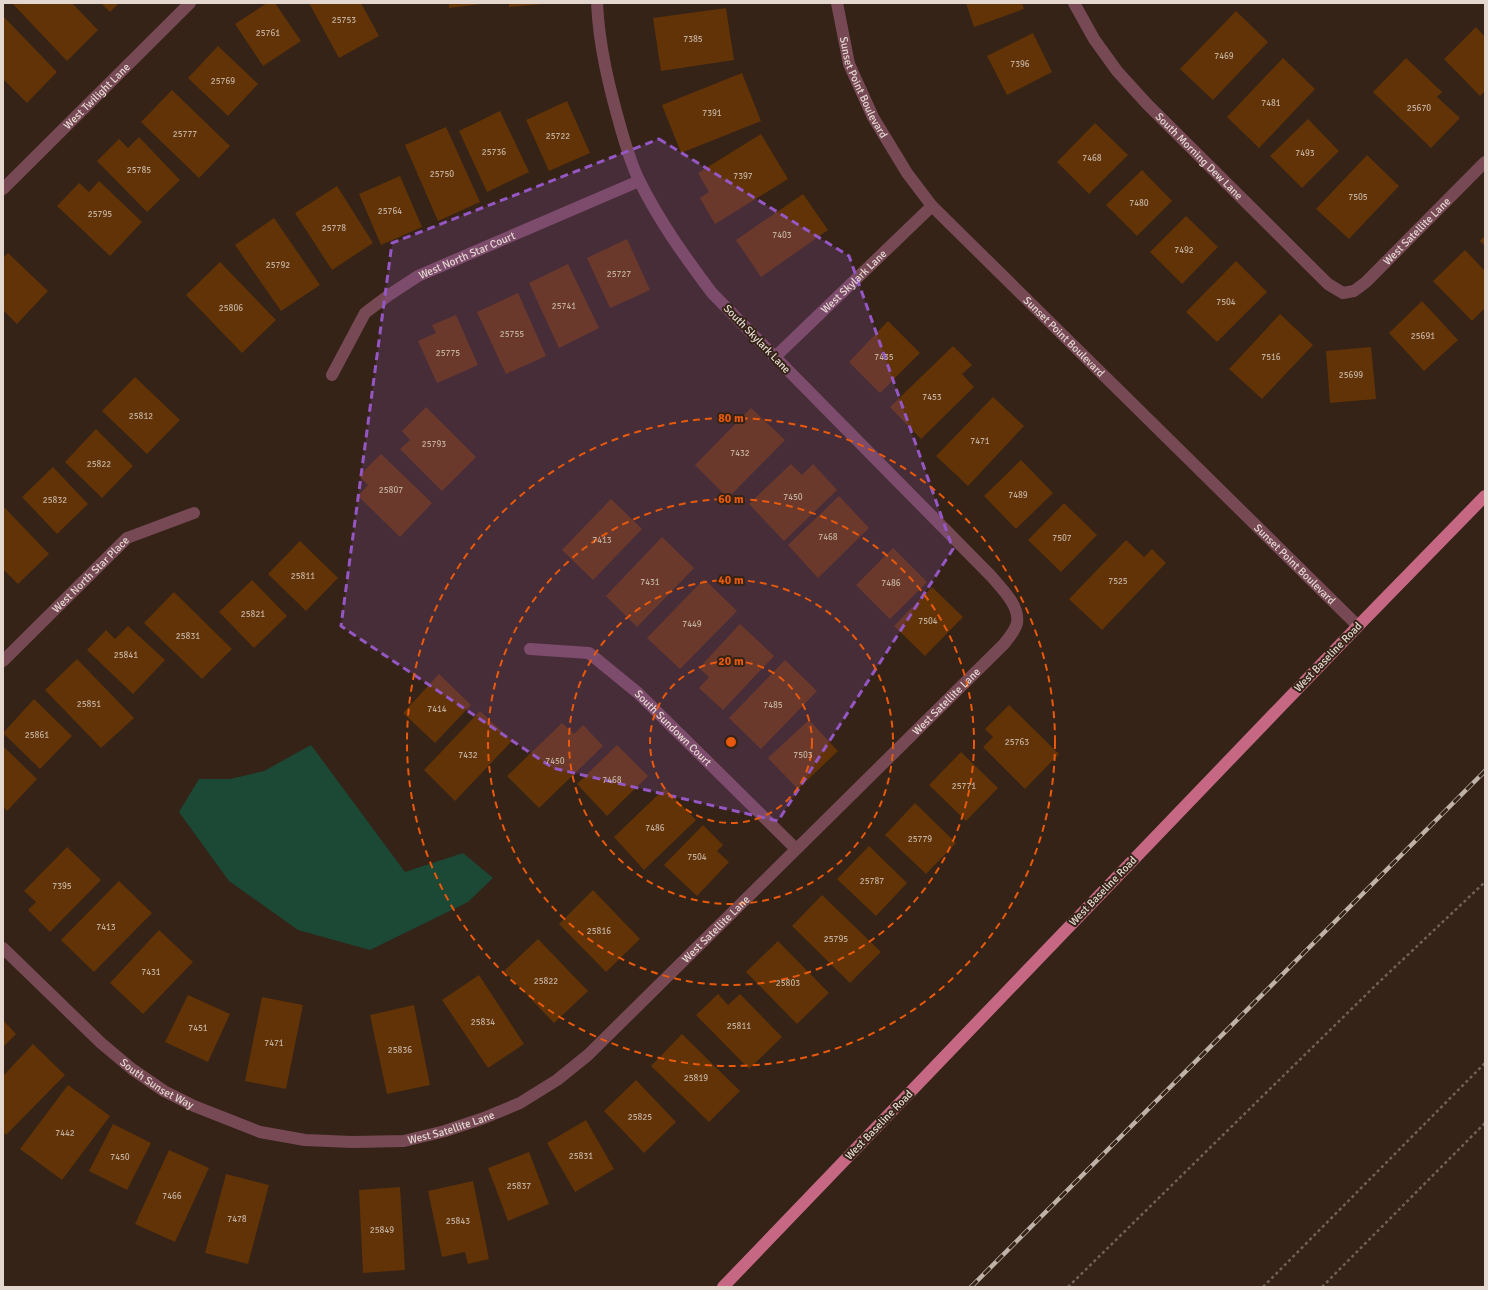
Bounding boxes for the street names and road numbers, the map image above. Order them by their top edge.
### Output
street label: Sunset Point Boulevard [837,36,891,140]
street label: West Twilight Lane [61,60,132,132]
street label: South Morning Dew Lane [1153,110,1246,202]
street label: West Satellite Lane [1380,194,1453,268]
street label: West North Star Court [417,228,517,282]
street label: West Skylark Lane [818,247,889,316]
street label: Sunset Point Boulevard [1021,293,1108,379]
street label: South Skylark Lane [721,302,793,376]
street label: Sunset Point Boulevard [1252,521,1338,607]
street label: West North Star Place [49,533,131,615]
street label: West Baseline Road [1291,619,1365,694]
street label: West Satellite Lane [909,665,983,738]
street label: South Sundown Court [632,687,715,769]
street label: West Baseline Road [1066,853,1140,928]
street label: West Satellite Lane [679,893,752,965]
street label: South Sunset Way [118,1056,197,1112]
street label: West Baseline Road [842,1087,916,1162]
street label: West Satellite Lane [406,1108,496,1146]

